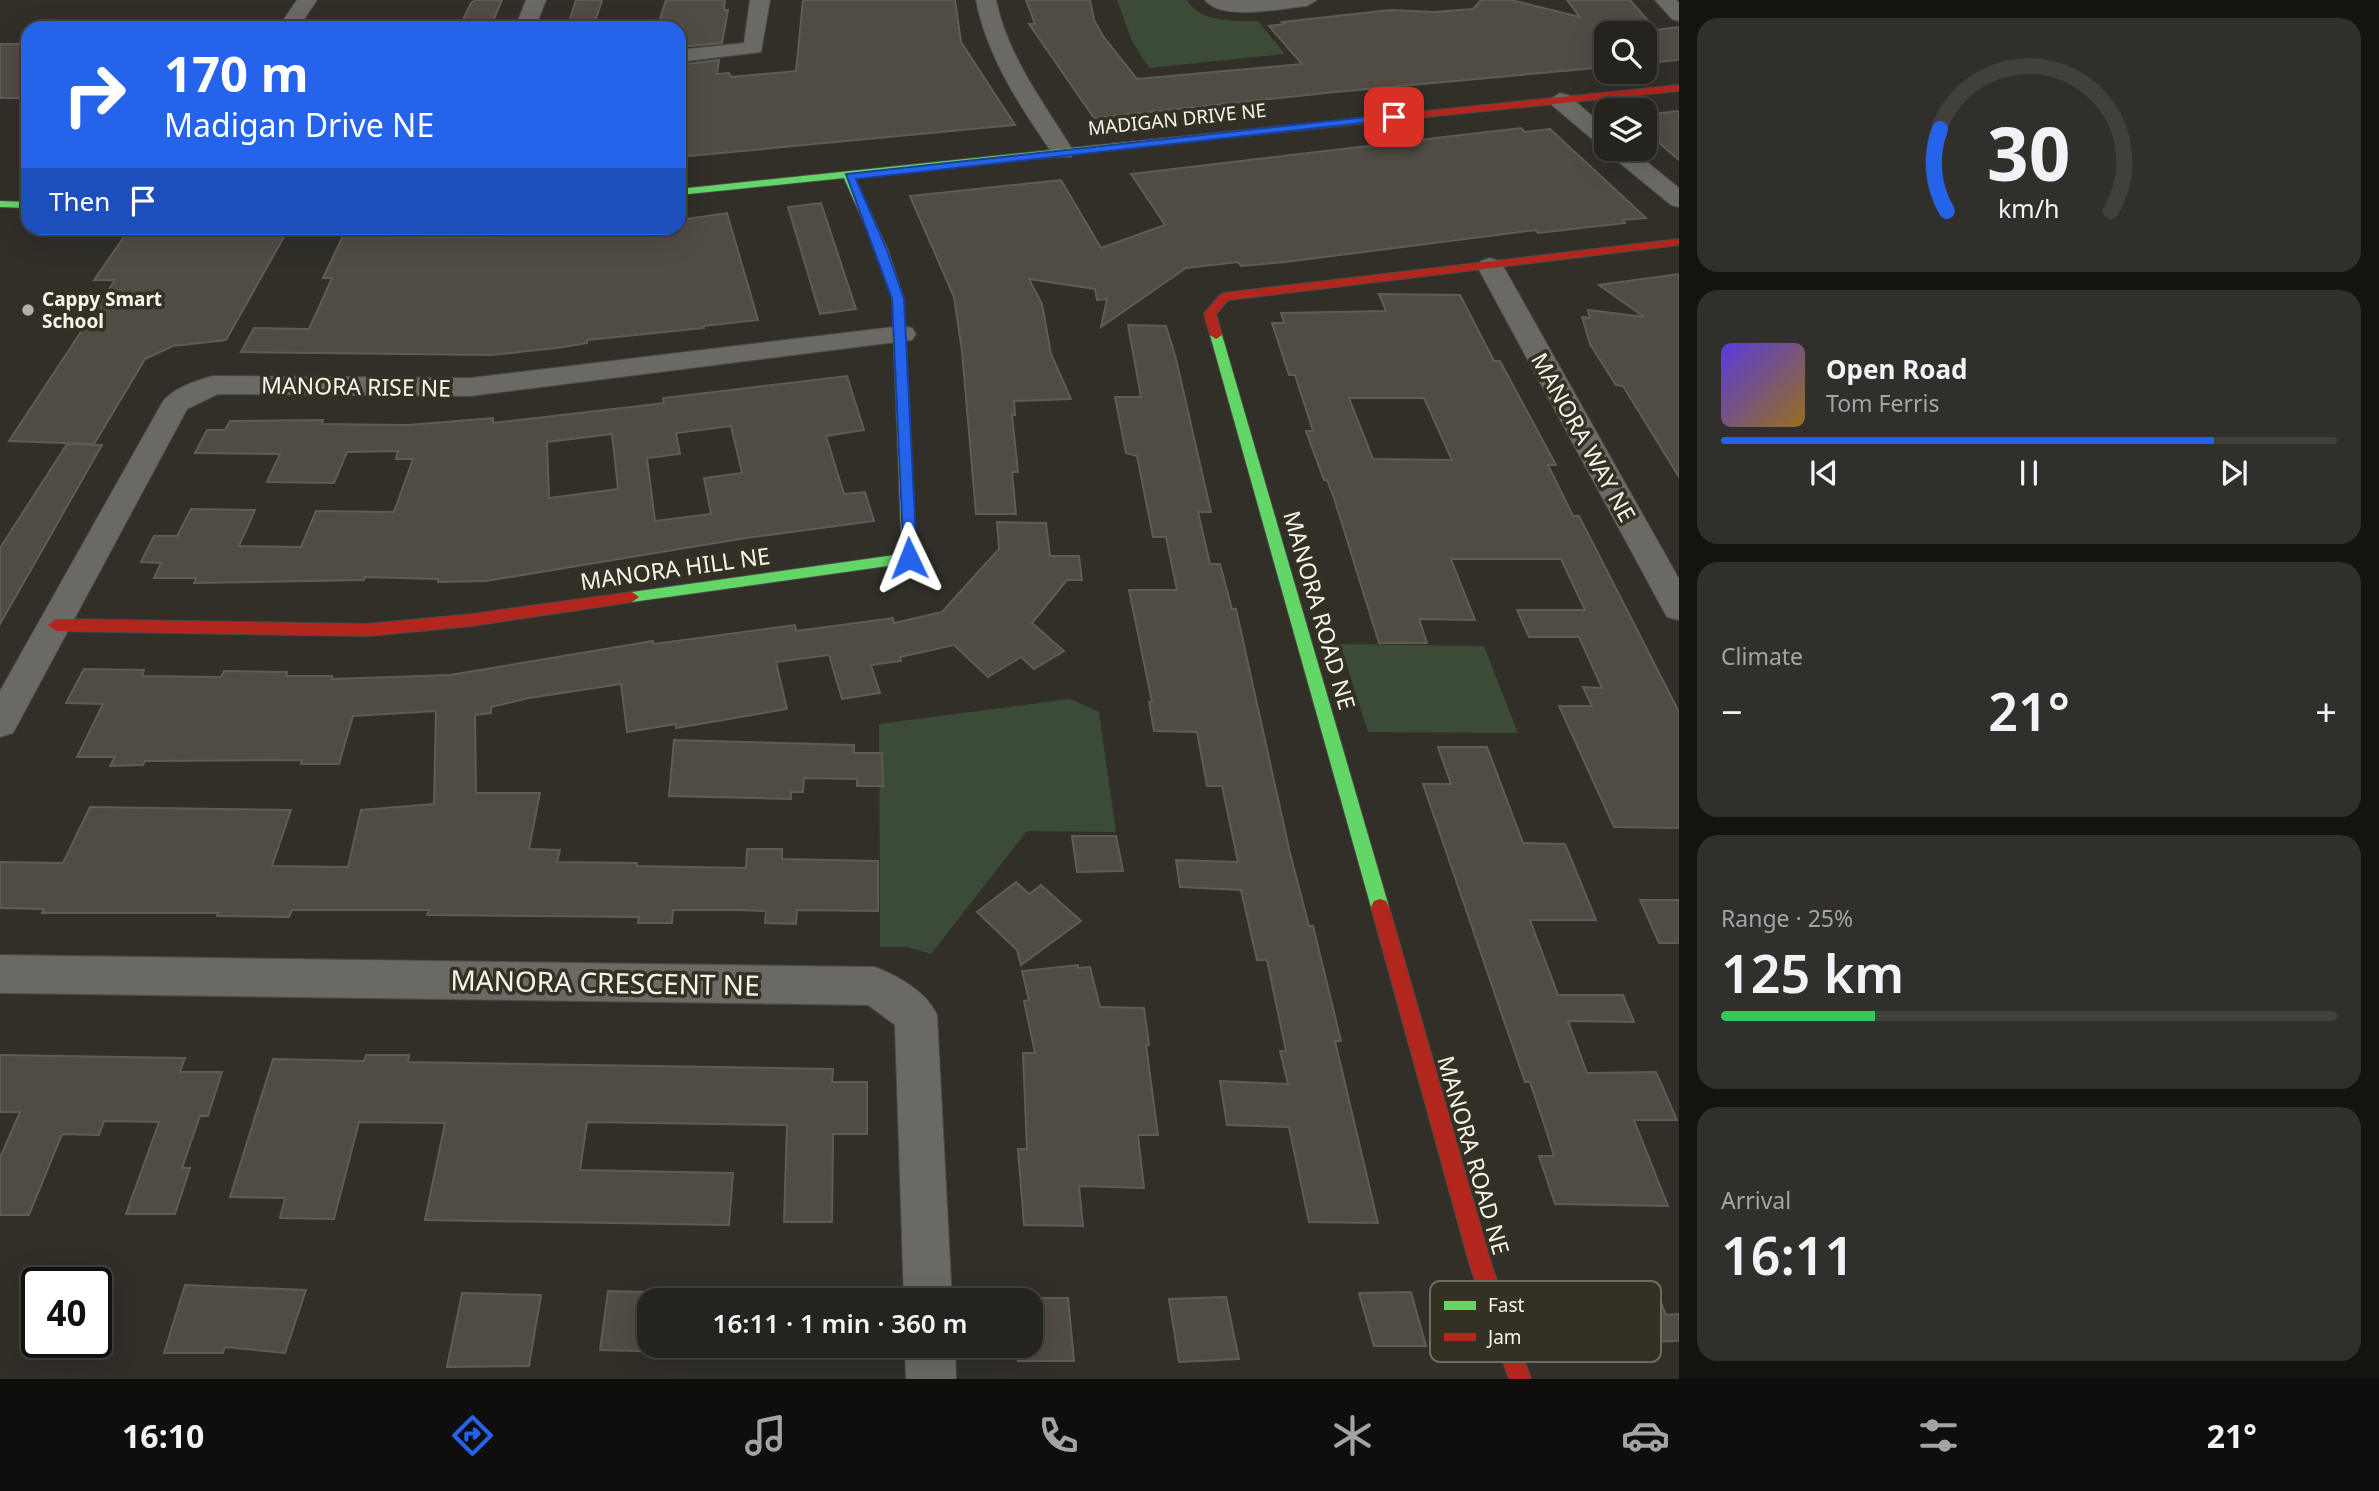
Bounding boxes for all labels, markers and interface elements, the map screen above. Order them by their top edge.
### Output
map controls [1594,21,1657,161]
button: search [1594,21,1657,84]
text: 170 m [164,40,309,106]
icon: right [49,49,140,140]
pin [1364,87,1424,147]
street label: MADIGAN DRIVE NE [1087,97,1267,141]
icon: arrive [1375,98,1413,136]
button: layers [1594,98,1657,161]
text: Madigan Drive NE [164,103,434,146]
text: 30 [1987,103,2071,202]
icon: arrive [124,182,162,220]
text: Then [49,183,110,219]
text: km/h [1998,191,2060,225]
place label: Cappy Smart School [42,286,162,334]
marker: Cappy Smart School [20,302,36,318]
street label: MANORA WAY NE [1524,347,1644,527]
text: Open Road [1826,351,1968,387]
street label: MANORA RISE NE [261,368,451,404]
text: Tom Ferris [1826,387,1939,419]
icon: previous [1805,454,1843,492]
icon: pause [2010,454,2048,492]
icon: next [2215,454,2253,492]
street label: MANORA ROAD NE [1276,507,1364,713]
position arrow [872,521,946,595]
street label: MANORA HILL NE [578,539,772,597]
text: Climate [1721,640,1803,672]
text: 21° [1988,675,2070,746]
text: − [1721,685,1743,737]
text: + [2315,685,2337,737]
text: Range · 25% [1721,902,1853,934]
text: 125 km [1721,937,1904,1008]
street label: MANORA CRESCENT NE [450,960,760,1004]
street label: MANORA ROAD NE [1430,1052,1518,1258]
text: Arrival [1721,1184,1791,1216]
text: 16:11 [1721,1219,1854,1290]
speed limit sign: 40 [21,1267,112,1358]
legend [1430,1281,1661,1362]
text: Fast [1488,1292,1525,1318]
text: 16:11 · 1 min · 360 m [713,1305,967,1341]
text: Jam [1486,1324,1522,1350]
icon: directions [448,1411,497,1460]
icon: music [741,1411,790,1460]
icon: phone [1034,1411,1083,1460]
icon: climate [1328,1411,1377,1460]
icon: car [1621,1411,1670,1460]
icon: filters [1914,1411,1963,1460]
text: 16:10 [122,1414,204,1457]
text: 21° [2207,1414,2257,1457]

